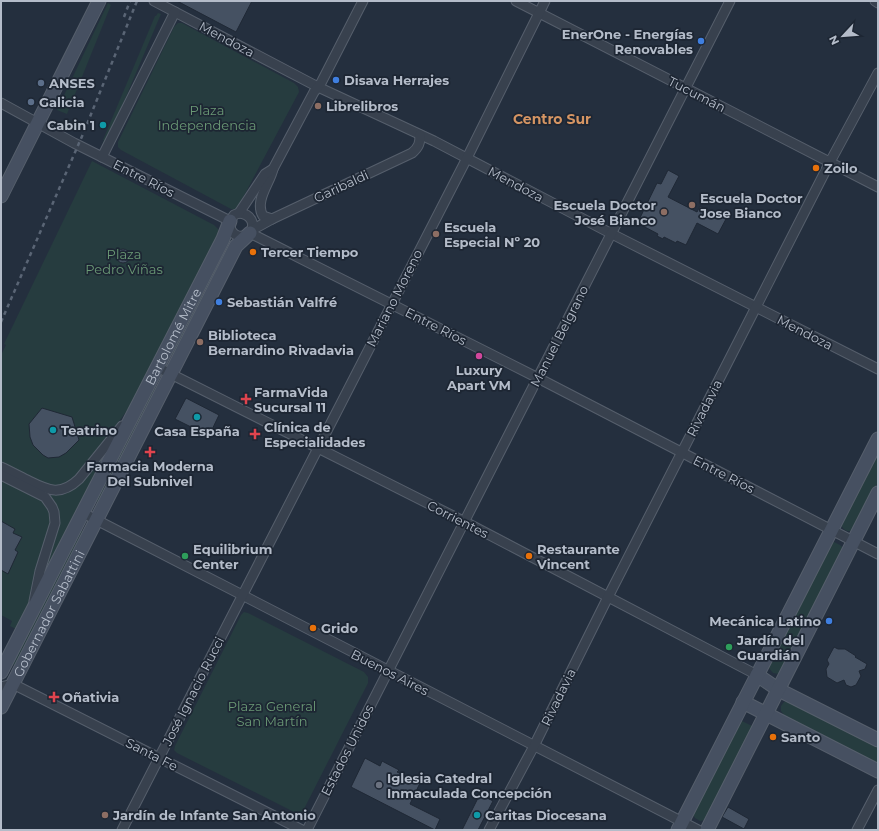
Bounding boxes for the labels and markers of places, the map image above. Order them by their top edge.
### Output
place label: EnerOne - Energías Renovables [562,26,693,57]
marker: EnerOne - Energías Renovables [696,36,706,46]
place label: Disava Herrajes [344,72,449,88]
place label: ANSES [48,75,95,91]
marker: Disava Herrajes [331,75,341,85]
marker: ANSES [36,78,46,88]
place label: Galicia [39,94,84,110]
marker: Galicia [26,97,36,107]
place label: Librelibros [326,98,398,114]
marker: Librelibros [313,101,323,111]
place label: Cabin 1 [47,117,95,133]
marker: Cabin 1 [98,120,108,130]
place label: Zoilo [824,160,858,176]
marker: Zoilo [811,163,821,173]
place label: Escuela Doctor Jose Bianco [699,190,803,221]
place label: Escuela Doctor José Bianco [553,197,656,228]
marker: Escuela Doctor Jose Bianco [687,200,697,210]
marker: Escuela Doctor José Bianco [659,207,669,217]
place label: Escuela Especial Nº 20 [444,219,540,250]
marker: Escuela Especial Nº 20 [431,229,441,239]
place label: Tercer Tiempo [261,244,359,260]
marker: Tercer Tiempo [248,247,258,257]
place label: Sebastián Valfré [227,294,337,310]
marker: Sebastián Valfré [214,297,224,307]
place label: Biblioteca Bernardino Rivadavia [208,327,354,358]
marker: Biblioteca Bernardino Rivadavia [195,337,205,347]
marker: Luxury Apart VM [474,351,484,361]
place label: Luxury Apart VM [446,362,511,393]
place label: FarmaVida Sucursal 11 [254,384,328,415]
marker: FarmaVida Sucursal 11 [241,394,251,404]
marker: Casa España [192,412,202,422]
place label: Clínica de Especialidades [264,419,365,450]
place label: Teatrino [61,422,118,438]
place label: Casa España [154,423,240,439]
marker: Teatrino [48,425,58,435]
marker: Clínica de Especialidades [249,428,261,440]
marker: Farmacia Moderna Del Subnivel [145,447,155,457]
place label: Farmacia Moderna Del Subnivel [86,458,214,489]
place label: Equilibrium Center [193,541,272,572]
place label: Restaurante Vincent [536,541,620,572]
marker: Equilibrium Center [180,551,190,561]
marker: Restaurante Vincent [524,551,534,561]
place label: Mecánica Latino [709,613,821,629]
marker: Mecánica Latino [824,616,834,626]
place label: Grido [321,620,358,636]
marker: Grido [308,623,318,633]
place label: Jardín del Guardián [736,632,804,663]
marker: Jardín del Guardián [724,642,734,652]
place label: Oñativia [62,689,119,705]
marker: Oñativia [49,692,59,702]
place label: Santo [781,729,821,745]
marker: Santo [768,732,778,742]
place label: Iglesia Catedral Inmaculada Concepción [387,770,552,801]
marker: Iglesia Catedral Inmaculada Concepción [374,780,384,790]
place label: Jardín de Infante San Antonio [112,807,316,823]
place label: Caritas Diocesana [485,807,607,823]
marker: Jardín de Infante San Antonio [100,810,110,820]
marker: Caritas Diocesana [472,810,482,820]

